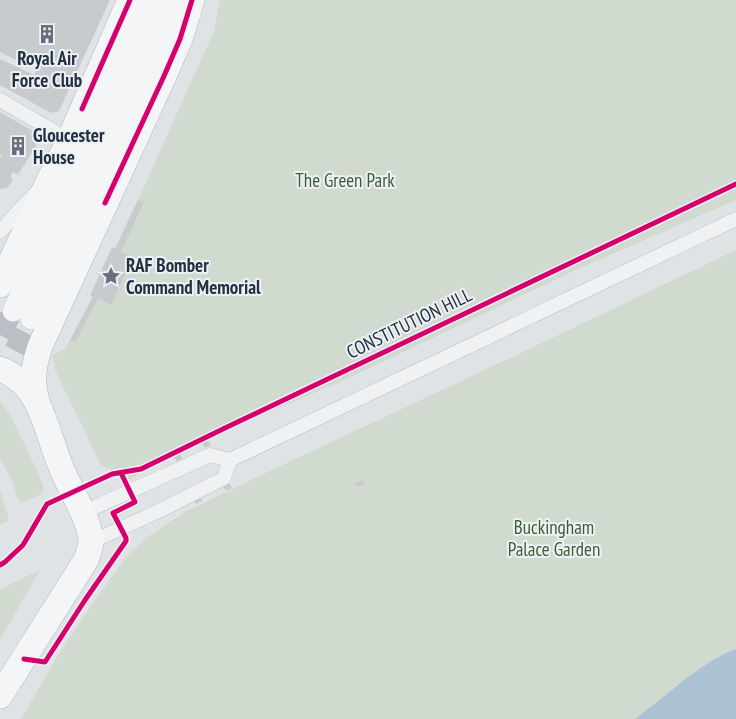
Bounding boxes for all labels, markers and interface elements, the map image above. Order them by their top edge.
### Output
building icon: Royal Air Force Club [36,23,58,45]
place label: Royal Air Force Club [12,46,82,92]
place label: Gloucester House [33,123,105,169]
building icon: Gloucester House [7,135,29,157]
park label: The Green Park [295,168,395,192]
place label: RAF Bomber Command Memorial [126,253,261,299]
place icon: RAF Bomber Command Memorial [100,265,122,287]
street label: CONSTITUTION HILL [342,282,476,364]
park label: Buckingham Palace Garden [508,515,600,561]

